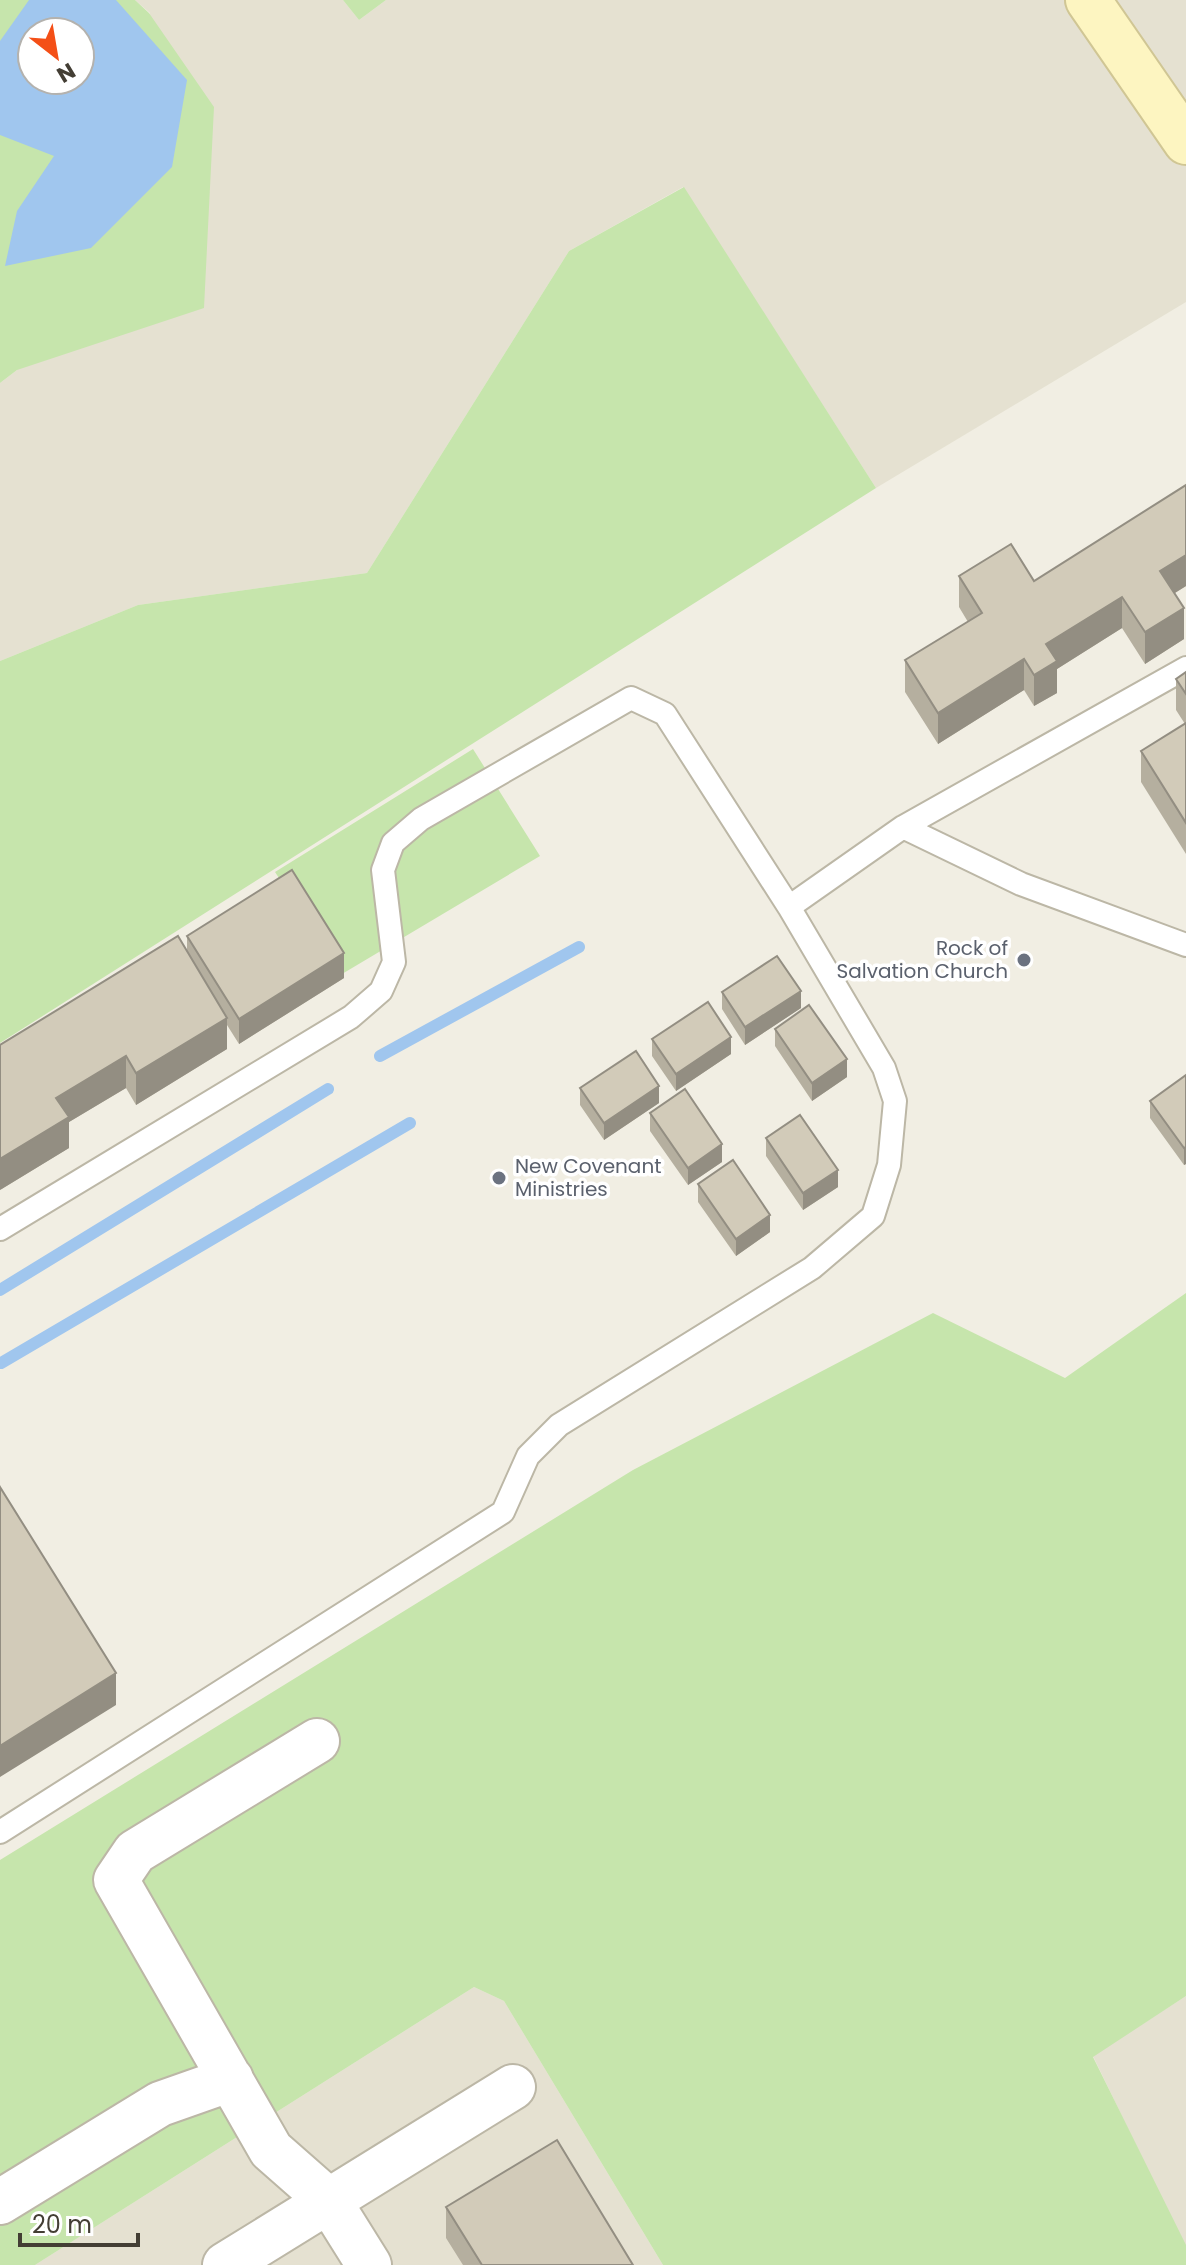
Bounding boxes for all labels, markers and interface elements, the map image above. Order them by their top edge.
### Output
north arrow [16,16,96,96]
text: N [51,55,81,90]
place label: Rock of Salvation Church [837,934,1008,985]
marker: Rock of Salvation Church [1015,951,1033,969]
place label: New Covenant Ministries [515,1152,661,1203]
marker: New Covenant Ministries [490,1169,508,1187]
scale bar [20,2197,138,2247]
text: 20 m [32,2208,92,2241]

